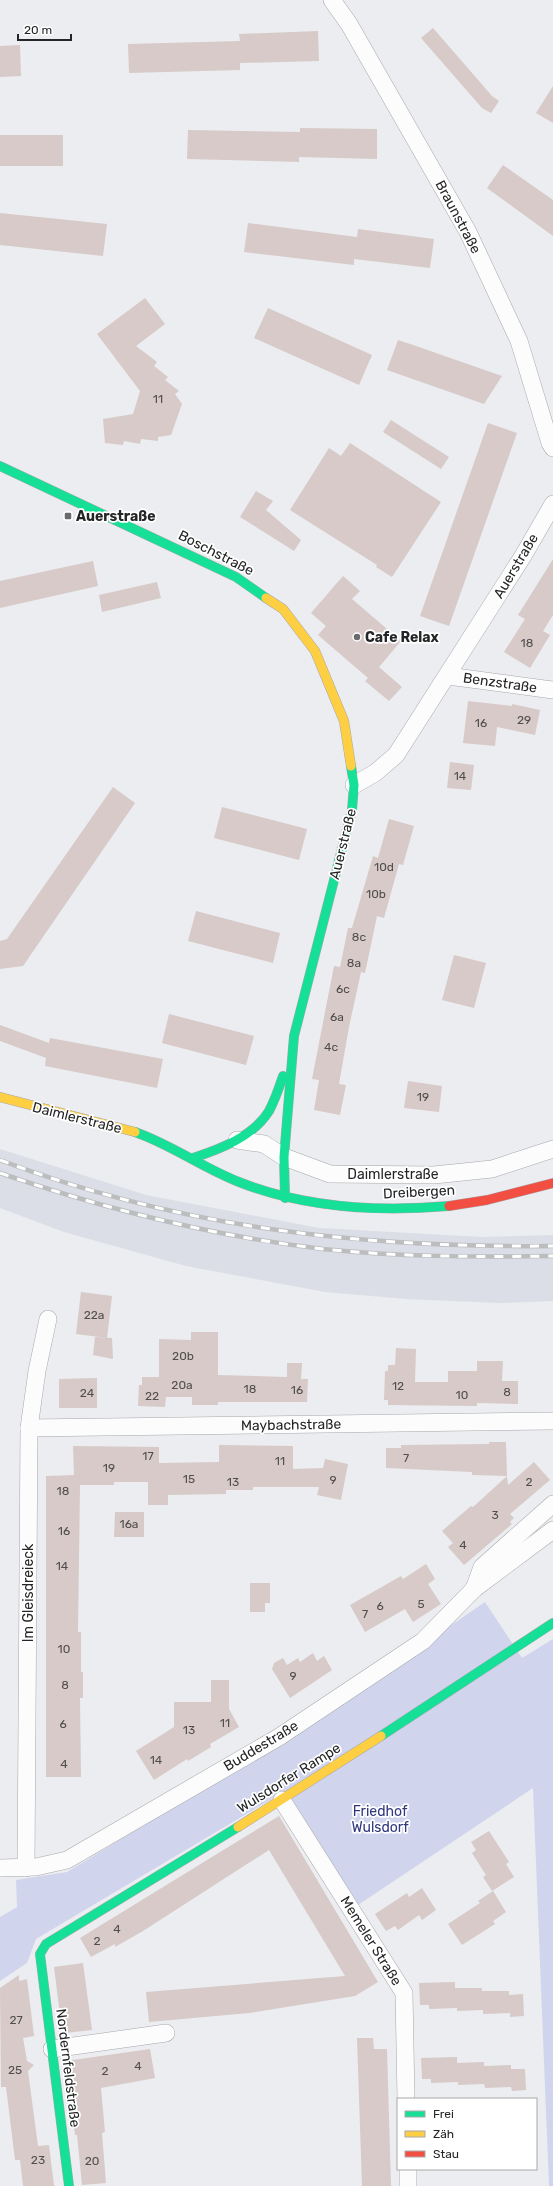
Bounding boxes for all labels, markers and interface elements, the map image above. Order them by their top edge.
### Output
scale bar [18,16,71,42]
text: 20 m [24,23,52,37]
street label: Braunstraße [432,177,485,257]
house number: 11 [153,392,163,406]
place label: Auerstraße [76,508,156,525]
marker: Auerstraße [63,511,73,521]
street label: Boschstraße [175,527,257,579]
street label: Auerstraße [490,530,542,601]
place label: Cafe Relax [365,629,440,646]
marker: Cafe Relax [352,632,362,642]
house number: 18 [521,636,533,650]
street label: Benzstraße [462,669,538,697]
house number: 29 [517,713,531,727]
house number: 16 [475,716,487,730]
house number: 14 [454,769,467,783]
street label: Auerstraße [326,807,360,881]
house number: 10d [374,860,394,874]
house number: 10b [366,887,386,901]
house number: 8c [352,930,366,944]
house number: 8a [347,956,361,970]
house number: 6c [336,982,350,996]
house number: 6a [330,1010,344,1024]
house number: 4c [324,1040,338,1054]
house number: 19 [417,1090,429,1104]
street label: Daimlerstraße [31,1099,124,1137]
street label: Daimlerstraße [347,1166,439,1183]
street label: Dreibergen [383,1182,455,1202]
house number: 22a [84,1308,104,1322]
house number: 20b [172,1349,194,1363]
house number: 20a [171,1378,193,1392]
house number: 12 [392,1379,404,1393]
house number: 18 [244,1382,256,1396]
house number: 16 [291,1383,303,1397]
house number: 8 [503,1385,511,1399]
house number: 24 [80,1386,95,1400]
house number: 10 [456,1388,468,1402]
house number: 22 [145,1389,159,1403]
street label: Maybachstraße [241,1416,341,1434]
house number: 17 [142,1449,154,1463]
house number: 7 [403,1451,409,1465]
house number: 11 [275,1454,285,1468]
house number: 19 [103,1461,115,1475]
house number: 15 [183,1472,195,1486]
house number: 9 [329,1473,337,1487]
house number: 13 [227,1475,239,1489]
house number: 2 [525,1475,533,1489]
house number: 18 [57,1484,69,1498]
house number: 3 [491,1508,499,1522]
house number: 16a [120,1517,139,1531]
house number: 16 [58,1524,70,1538]
house number: 4 [459,1538,467,1552]
street label: Im Gleisdreieck [20,1543,37,1642]
house number: 14 [56,1559,69,1573]
house number: 5 [417,1597,425,1611]
house number: 6 [376,1599,384,1613]
house number: 7 [362,1607,368,1621]
house number: 10 [58,1642,70,1656]
house number: 9 [289,1669,297,1683]
house number: 8 [61,1678,69,1692]
house number: 11 [220,1716,230,1730]
house number: 6 [59,1717,67,1731]
street label: Buddestraße [221,1717,301,1775]
house number: 13 [183,1723,195,1737]
street label: Wulsdorfer Rampe [234,1739,344,1817]
house number: 14 [150,1753,163,1767]
house number: 4 [60,1757,68,1771]
park label: Friedhof Wulsdorf [351,1803,409,1836]
street label: Memeler Straße [337,1893,405,1989]
house number: 4 [113,1922,121,1936]
house number: 2 [93,1934,101,1948]
street label: Nordernfeldstraße [52,2008,84,2128]
house number: 27 [9,2013,23,2027]
house number: 4 [134,2059,142,2073]
house number: 25 [8,2063,22,2077]
house number: 2 [101,2064,109,2078]
legend [397,2098,537,2170]
text: Frei [433,2107,454,2121]
text: Zäh [433,2127,454,2141]
text: Stau [433,2147,459,2161]
house number: 23 [31,2153,45,2167]
house number: 20 [85,2154,99,2168]

